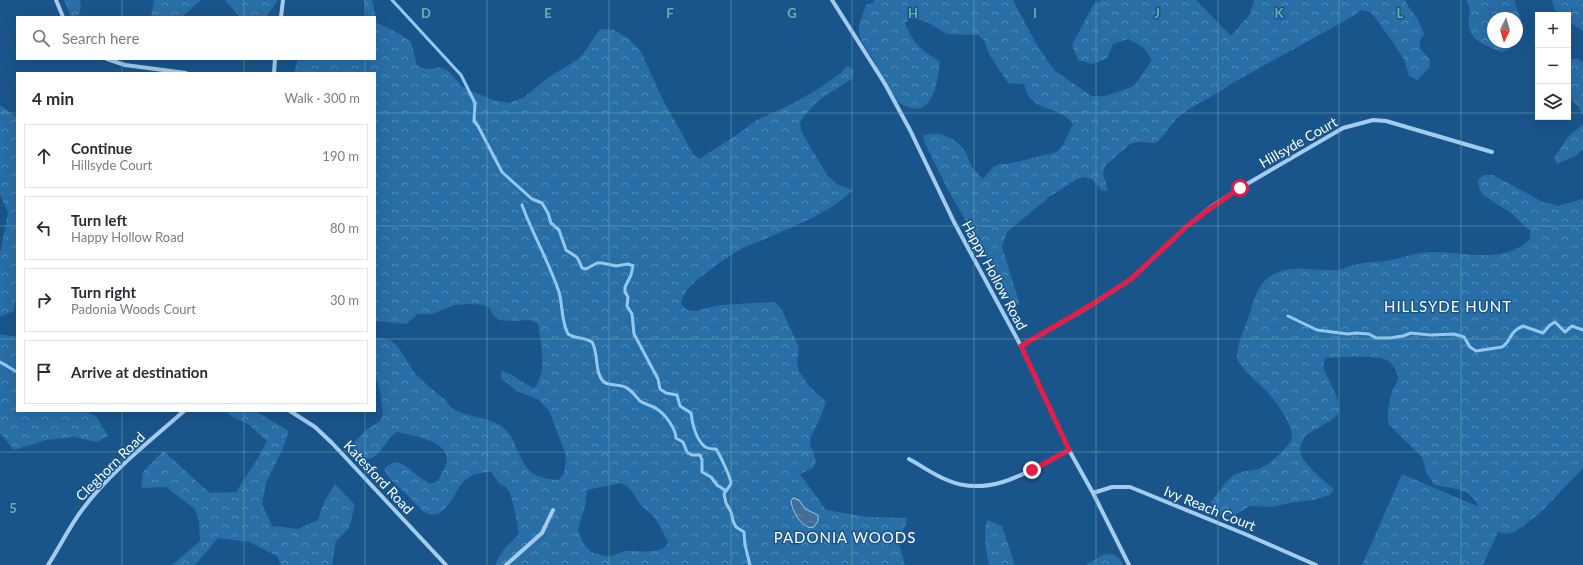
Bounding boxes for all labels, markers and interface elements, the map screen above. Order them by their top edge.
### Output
text: D [421,5,431,21]
text: E [544,5,552,21]
text: F [666,5,674,21]
text: G [787,5,797,21]
text: H [908,5,918,21]
text: I [1033,5,1037,21]
text: J [1154,5,1160,21]
text: K [1275,5,1285,21]
text: L [1397,5,1404,21]
north arrow [1487,12,1523,48]
map controls [1535,12,1571,120]
button: + [1535,12,1571,48]
search box [16,16,376,60]
icon: search [30,27,52,49]
text: Search here [62,29,139,47]
button: − [1535,48,1571,84]
button: layers [1535,84,1571,120]
text: 4 min [32,88,74,109]
text: Walk · 300 m [284,90,360,106]
street label: Hillsyde Court [1256,113,1340,171]
text: Continue [71,139,132,157]
icon: ahead [33,145,55,167]
text: 190 m [322,148,359,164]
text: Hillsyde Court [71,157,152,173]
route start [1231,179,1249,197]
text: Turn left [71,211,127,229]
icon: left [33,217,55,239]
street label: Happy Hollow Road [959,217,1031,333]
text: 80 m [330,220,359,236]
text: Happy Hollow Road [71,229,184,245]
text: Turn right [71,283,136,301]
icon: right [33,289,55,311]
text: 30 m [330,292,359,308]
district label: HILLSYDE HUNT [1384,297,1512,315]
text: Padonia Woods Court [71,301,196,317]
icon: arrive [33,361,55,383]
text: Arrive at destination [71,363,208,381]
street label: Cleghorn Road [72,428,148,504]
street label: Katesford Road [341,437,417,517]
route end [1023,461,1041,479]
street label: Ivy Reach Court [1162,482,1258,534]
text: 5 [9,500,17,516]
district label: PADONIA WOODS [774,528,916,546]

